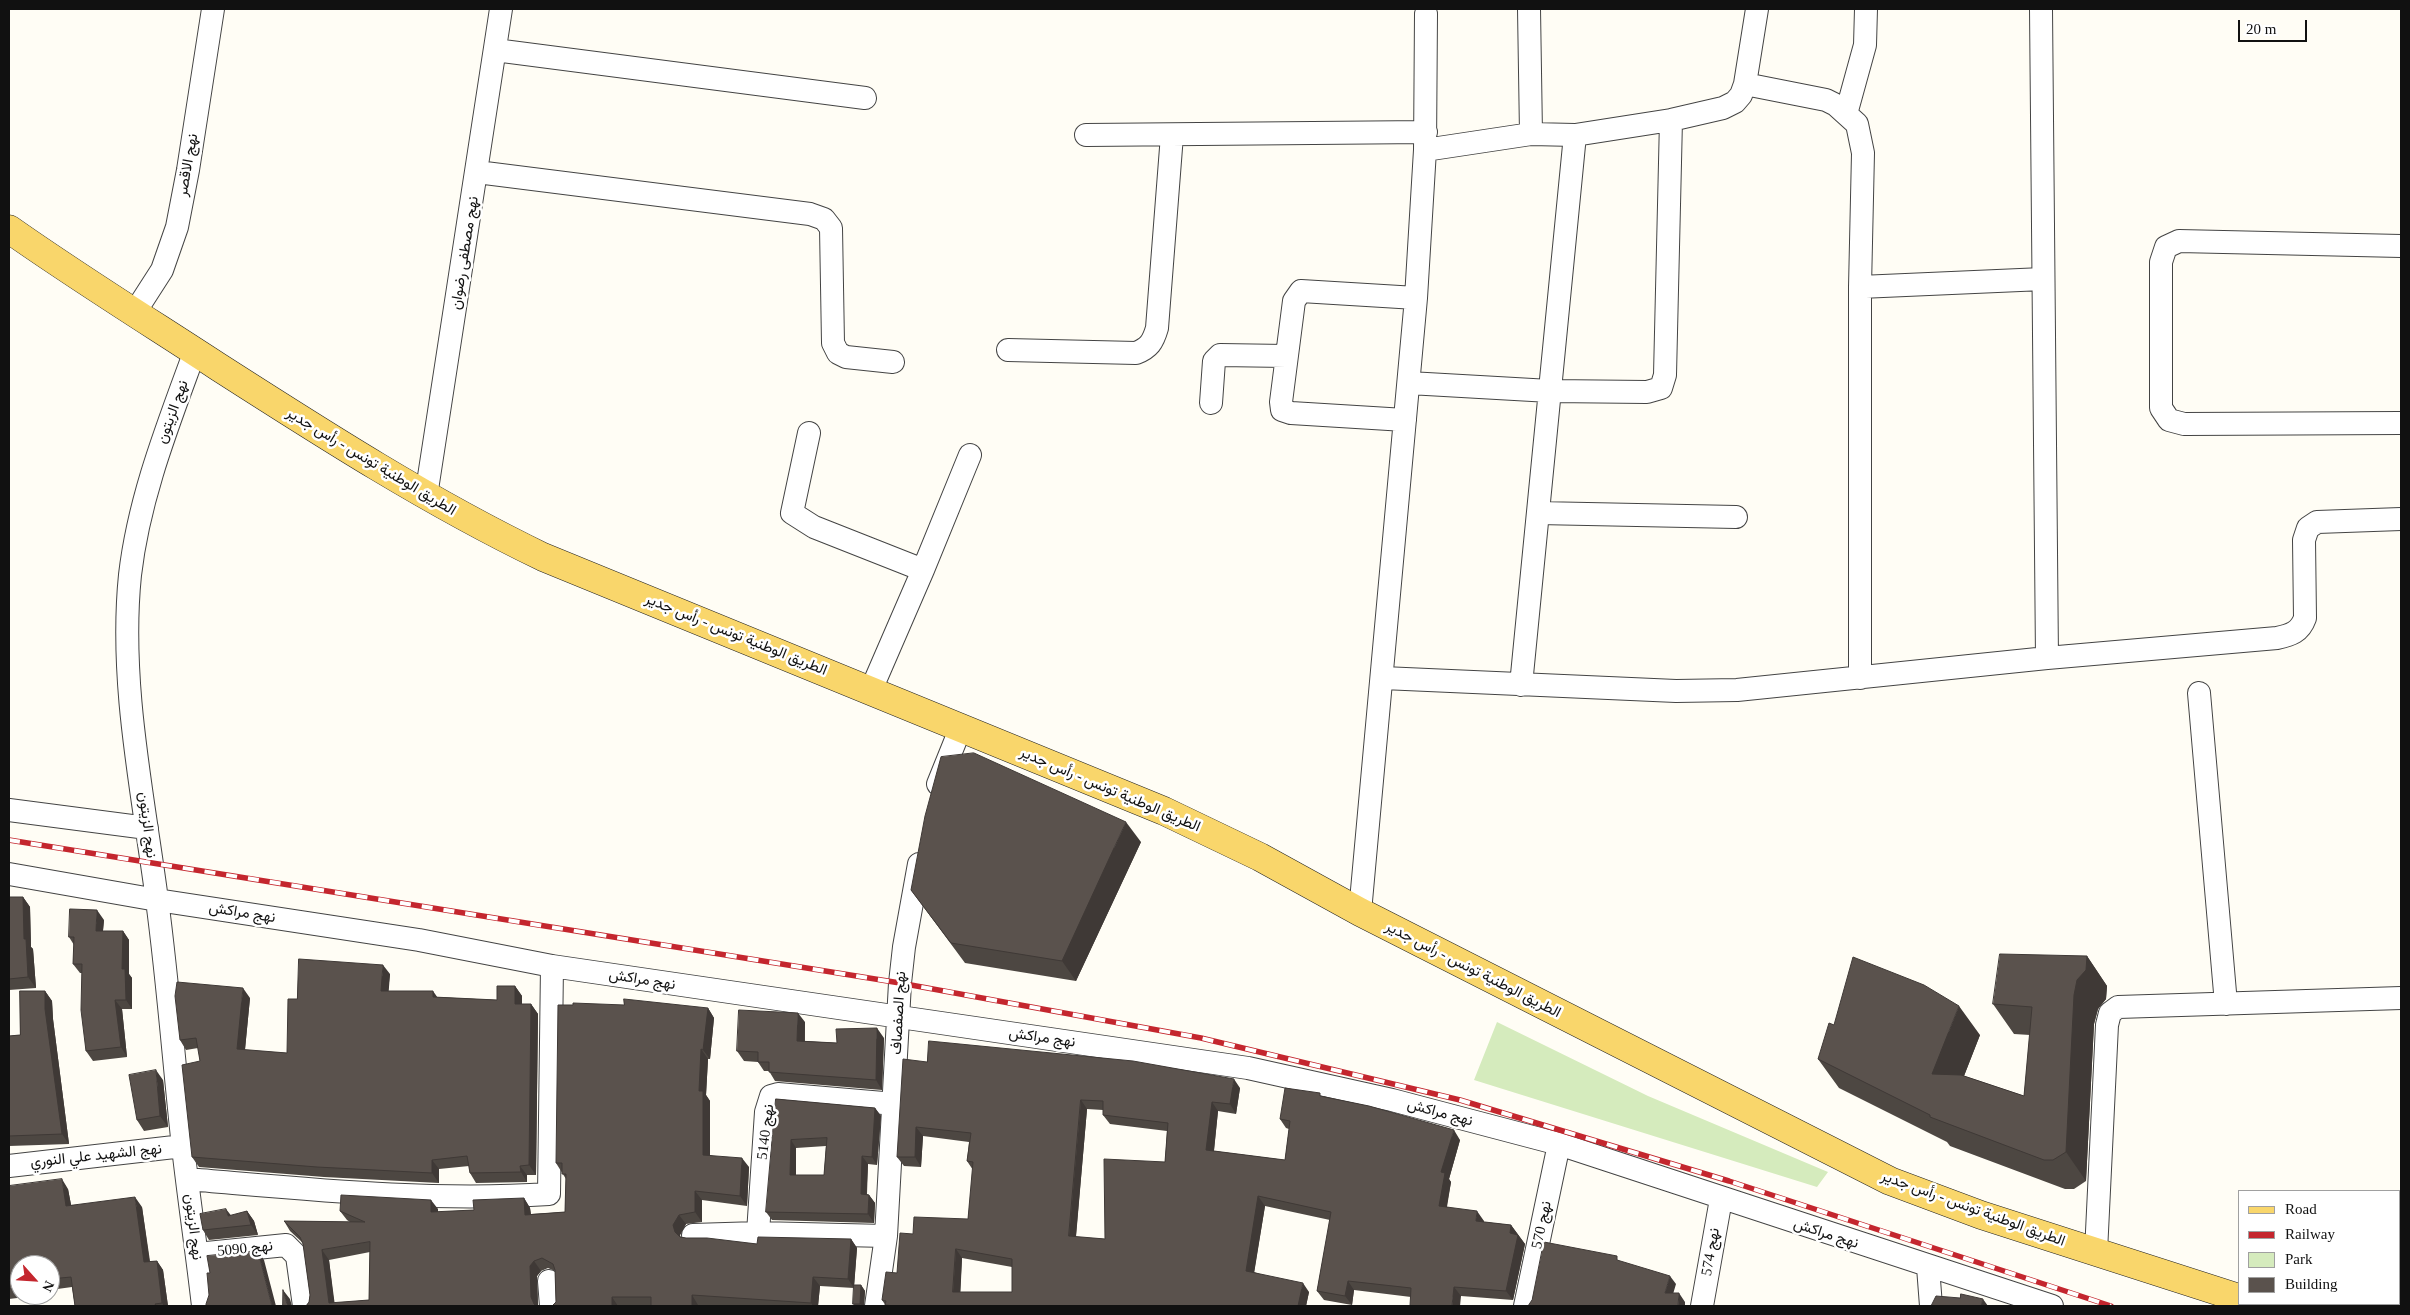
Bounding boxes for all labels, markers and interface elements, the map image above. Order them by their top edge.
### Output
scale bar [2240,10,2309,42]
text: 20 m [2246,21,2276,37]
street label: نهج الاقصر [174,132,202,198]
street label: نهج مصطفى رضوان [447,195,483,311]
street label: نهج الزيتون [153,378,193,446]
street label: الطريق الوطنية تونس - رأس جدير [283,404,459,520]
street label: الطريق الوطنية تونس - رأس جدير [642,590,830,680]
street label: الطريق الوطنية تونس - رأس جدير [1017,744,1203,836]
street label: نهج الزيتون [134,791,160,859]
street label: نهج مراكش [207,899,277,927]
street label: الطريق الوطنية تونس - رأس جدير [1382,918,1564,1022]
street label: نهج مراكش [607,966,677,994]
street label: نهج الصفصاف [888,971,910,1055]
street label: نهج مراكش [1007,1024,1077,1052]
street label: نهج مراكش [1405,1096,1475,1130]
street label: نهج 5140 [754,1103,778,1161]
street label: نهج الشهيد علي النوري [29,1140,163,1172]
street label: الطريق الوطنية تونس - رأس جدير [1878,1167,2068,1251]
legend [2238,1190,2400,1305]
street label: نهج الزيتون [180,1193,206,1261]
street label: نهج 570 [1528,1199,1556,1251]
text: Road [2285,1201,2317,1217]
street label: نهج مراكش [1791,1215,1861,1253]
text: Railway [2285,1226,2335,1242]
street label: نهج 574 [1698,1227,1724,1277]
street label: نهج 5090 [216,1237,274,1261]
text: Park [2285,1251,2313,1267]
north arrow [10,1255,60,1305]
text: Building [2285,1276,2338,1292]
text: N [39,1279,57,1294]

